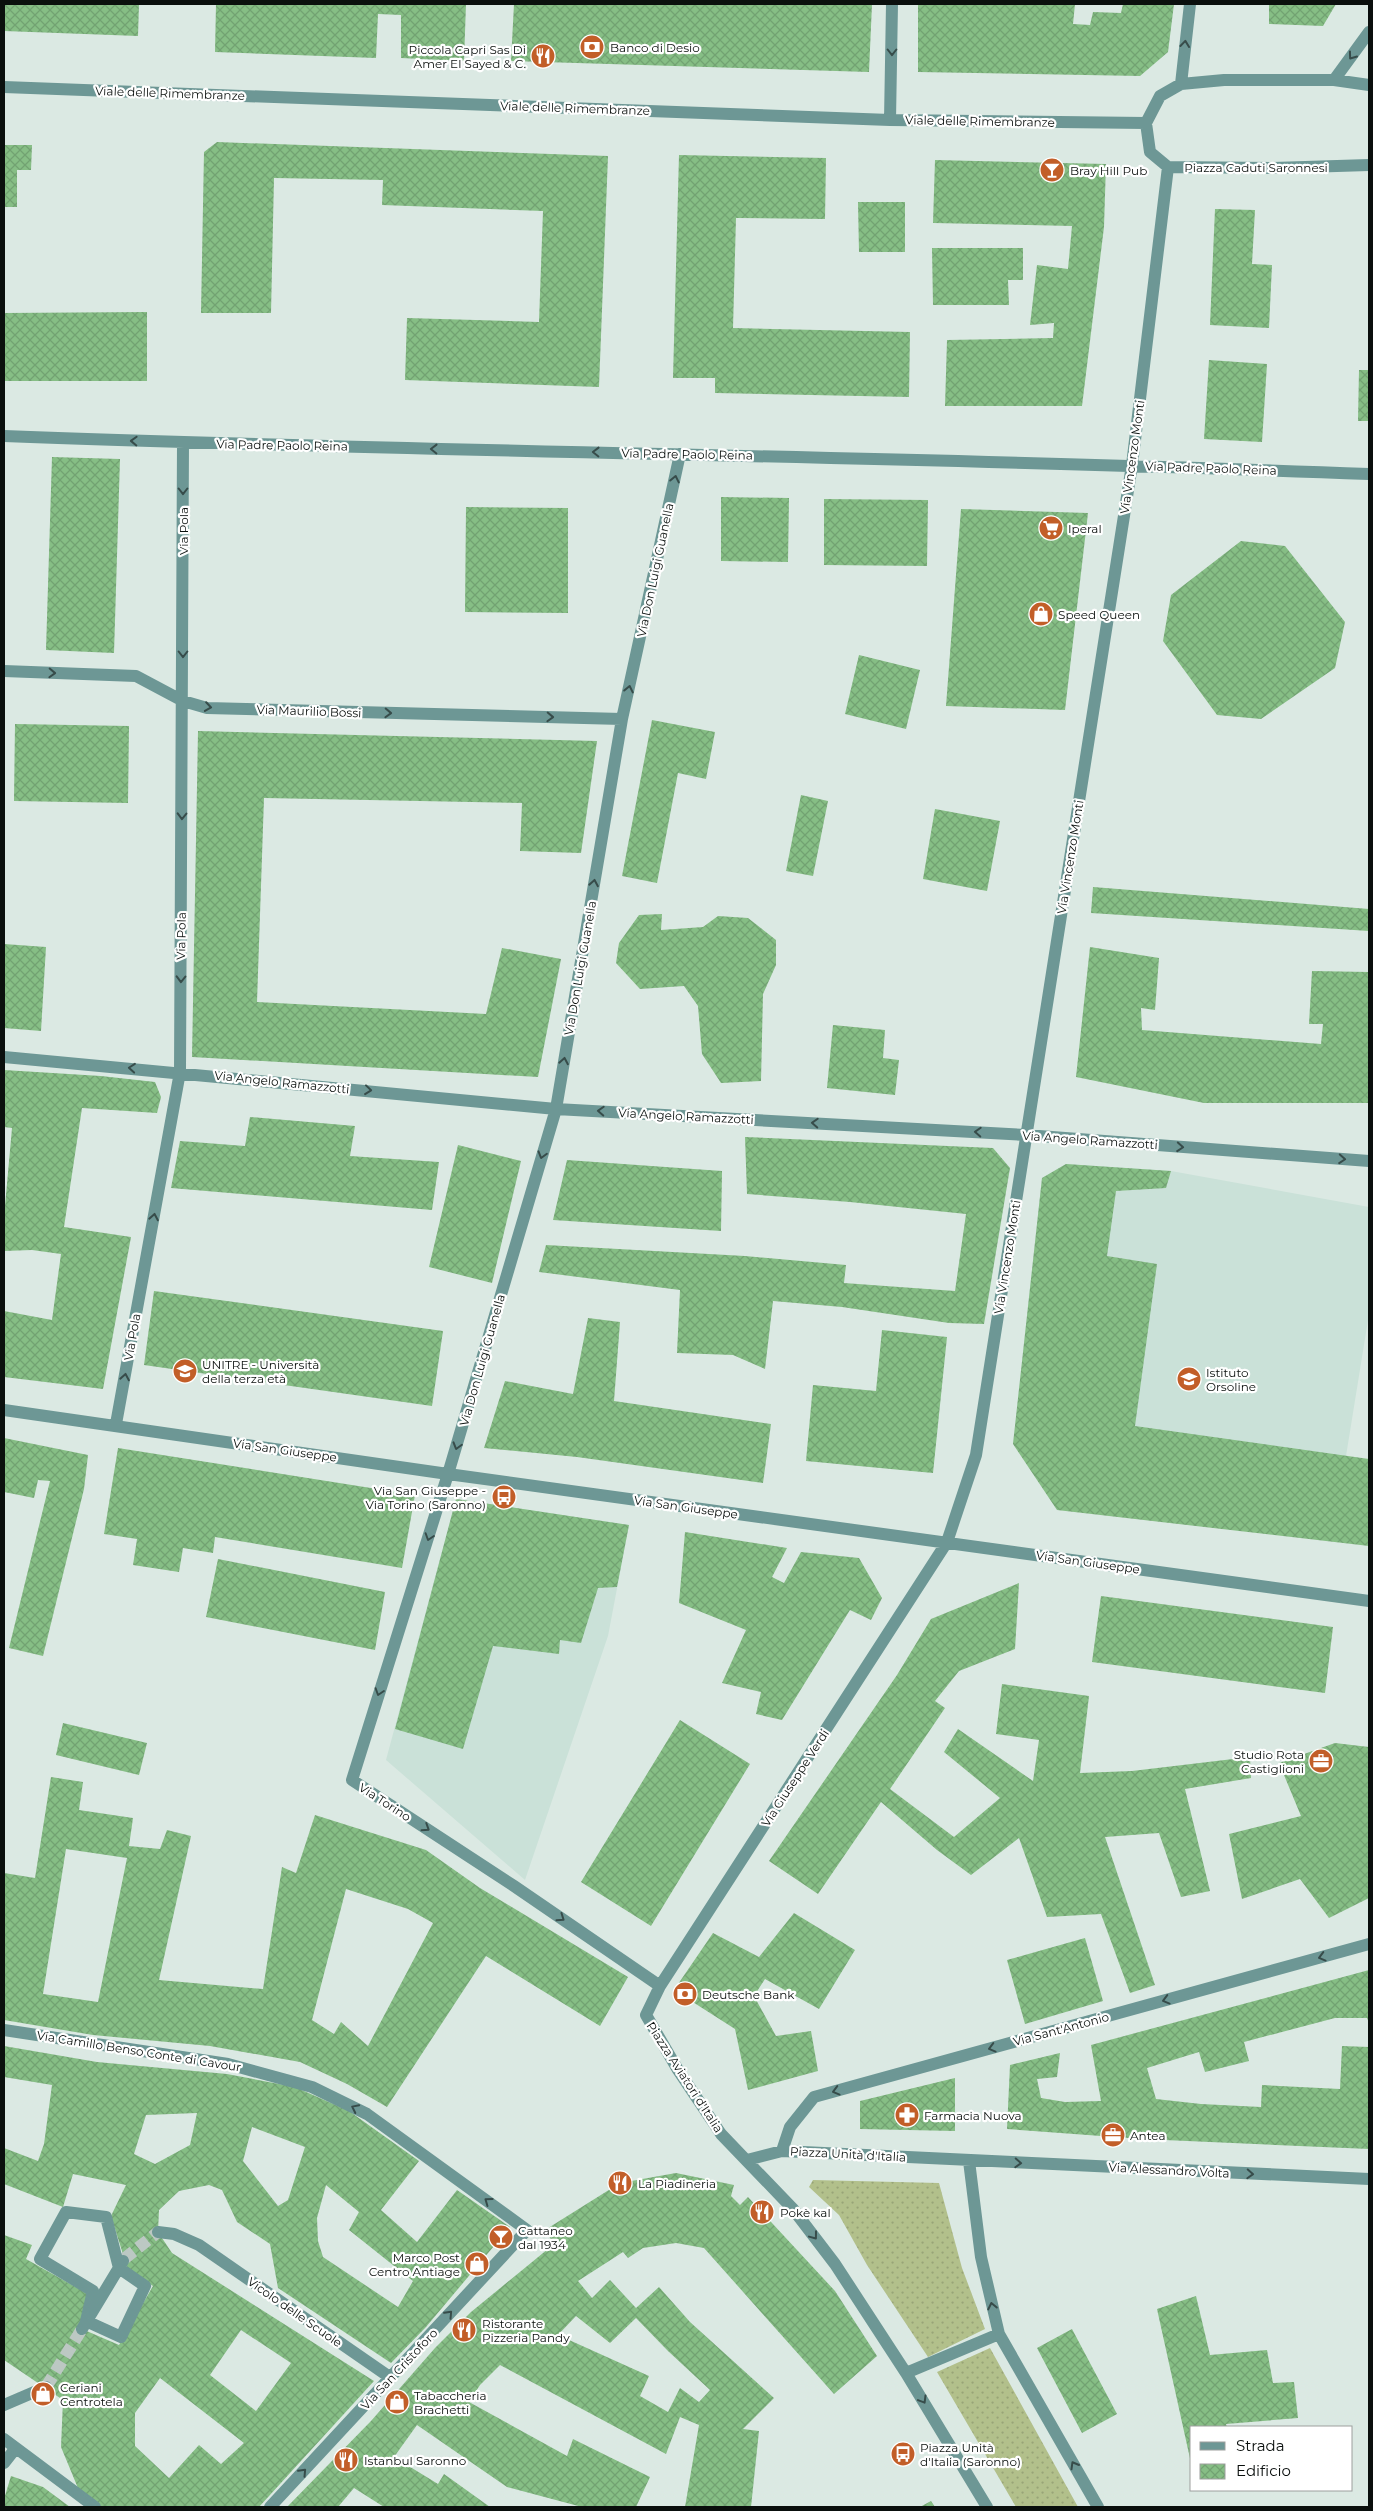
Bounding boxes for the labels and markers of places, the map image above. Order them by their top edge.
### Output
bank icon: Banco di Desio [579,34,605,60]
place label: Banco di Desio [610,40,700,55]
place label: Piccola Capri Sas Di Amer El Sayed & C. [409,42,526,71]
restaurant icon: Piccola Capri Sas Di Amer El Sayed & C. [530,43,556,69]
bar icon: Bray Hill Pub [1039,157,1065,183]
place label: Bray Hill Pub [1070,163,1147,178]
supermarket icon: Iperal [1038,515,1064,541]
place label: Iperal [1068,521,1102,536]
shop icon: Speed Queen [1028,601,1054,627]
place label: Speed Queen [1058,607,1140,622]
place label: UNITRE - Università della terza età [202,1357,319,1386]
school or university icon: UNITRE - Università della terza età [172,1358,198,1384]
place label: Istituto Orsoline [1206,1365,1256,1394]
school or university icon: Istituto Orsoline [1176,1366,1202,1392]
place label: Via San Giuseppe - Via Torino (Saronno) [366,1483,486,1512]
bus stop icon: Via San Giuseppe - Via Torino (Saronno) [491,1484,517,1510]
place label: Studio Rota Castiglioni [1234,1747,1304,1776]
office icon: Studio Rota Castiglioni [1308,1748,1334,1774]
bank icon: Deutsche Bank [672,1981,698,2007]
place label: Deutsche Bank [702,1987,795,2002]
pharmacy icon: Farmacia Nuova [894,2102,920,2128]
place label: Farmacia Nuova [924,2108,1022,2123]
office icon: Antea [1100,2122,1126,2148]
place label: Antea [1130,2128,1166,2143]
restaurant icon: La Piadineria [607,2170,633,2196]
place label: La Piadineria [638,2176,716,2191]
restaurant icon: Pokè kal [749,2199,775,2225]
place label: Pokè kal [780,2205,831,2220]
place label: Cattaneo dal 1934 [518,2223,573,2252]
bar icon: Cattaneo dal 1934 [488,2224,514,2250]
place label: Marco Post Centro Antiage [369,2250,460,2279]
shop icon: Marco Post Centro Antiage [464,2251,490,2277]
place label: Ristorante Pizzeria Pandy [482,2316,570,2345]
restaurant icon: Ristorante Pizzeria Pandy [451,2317,477,2343]
place label: Ceriani Centrotela [60,2380,123,2409]
shop icon: Ceriani Centrotela [30,2381,56,2407]
place label: Tabaccheria Brachetti [414,2388,487,2417]
shop icon: Tabaccheria Brachetti [384,2389,410,2415]
place label: Piazza Unità d'Italia (Saronno) [920,2440,1021,2469]
bus stop icon: Piazza Unità d'Italia (Saronno) [890,2441,916,2467]
restaurant icon: Istanbul Saronno [333,2447,359,2473]
place label: Istanbul Saronno [364,2453,466,2468]

